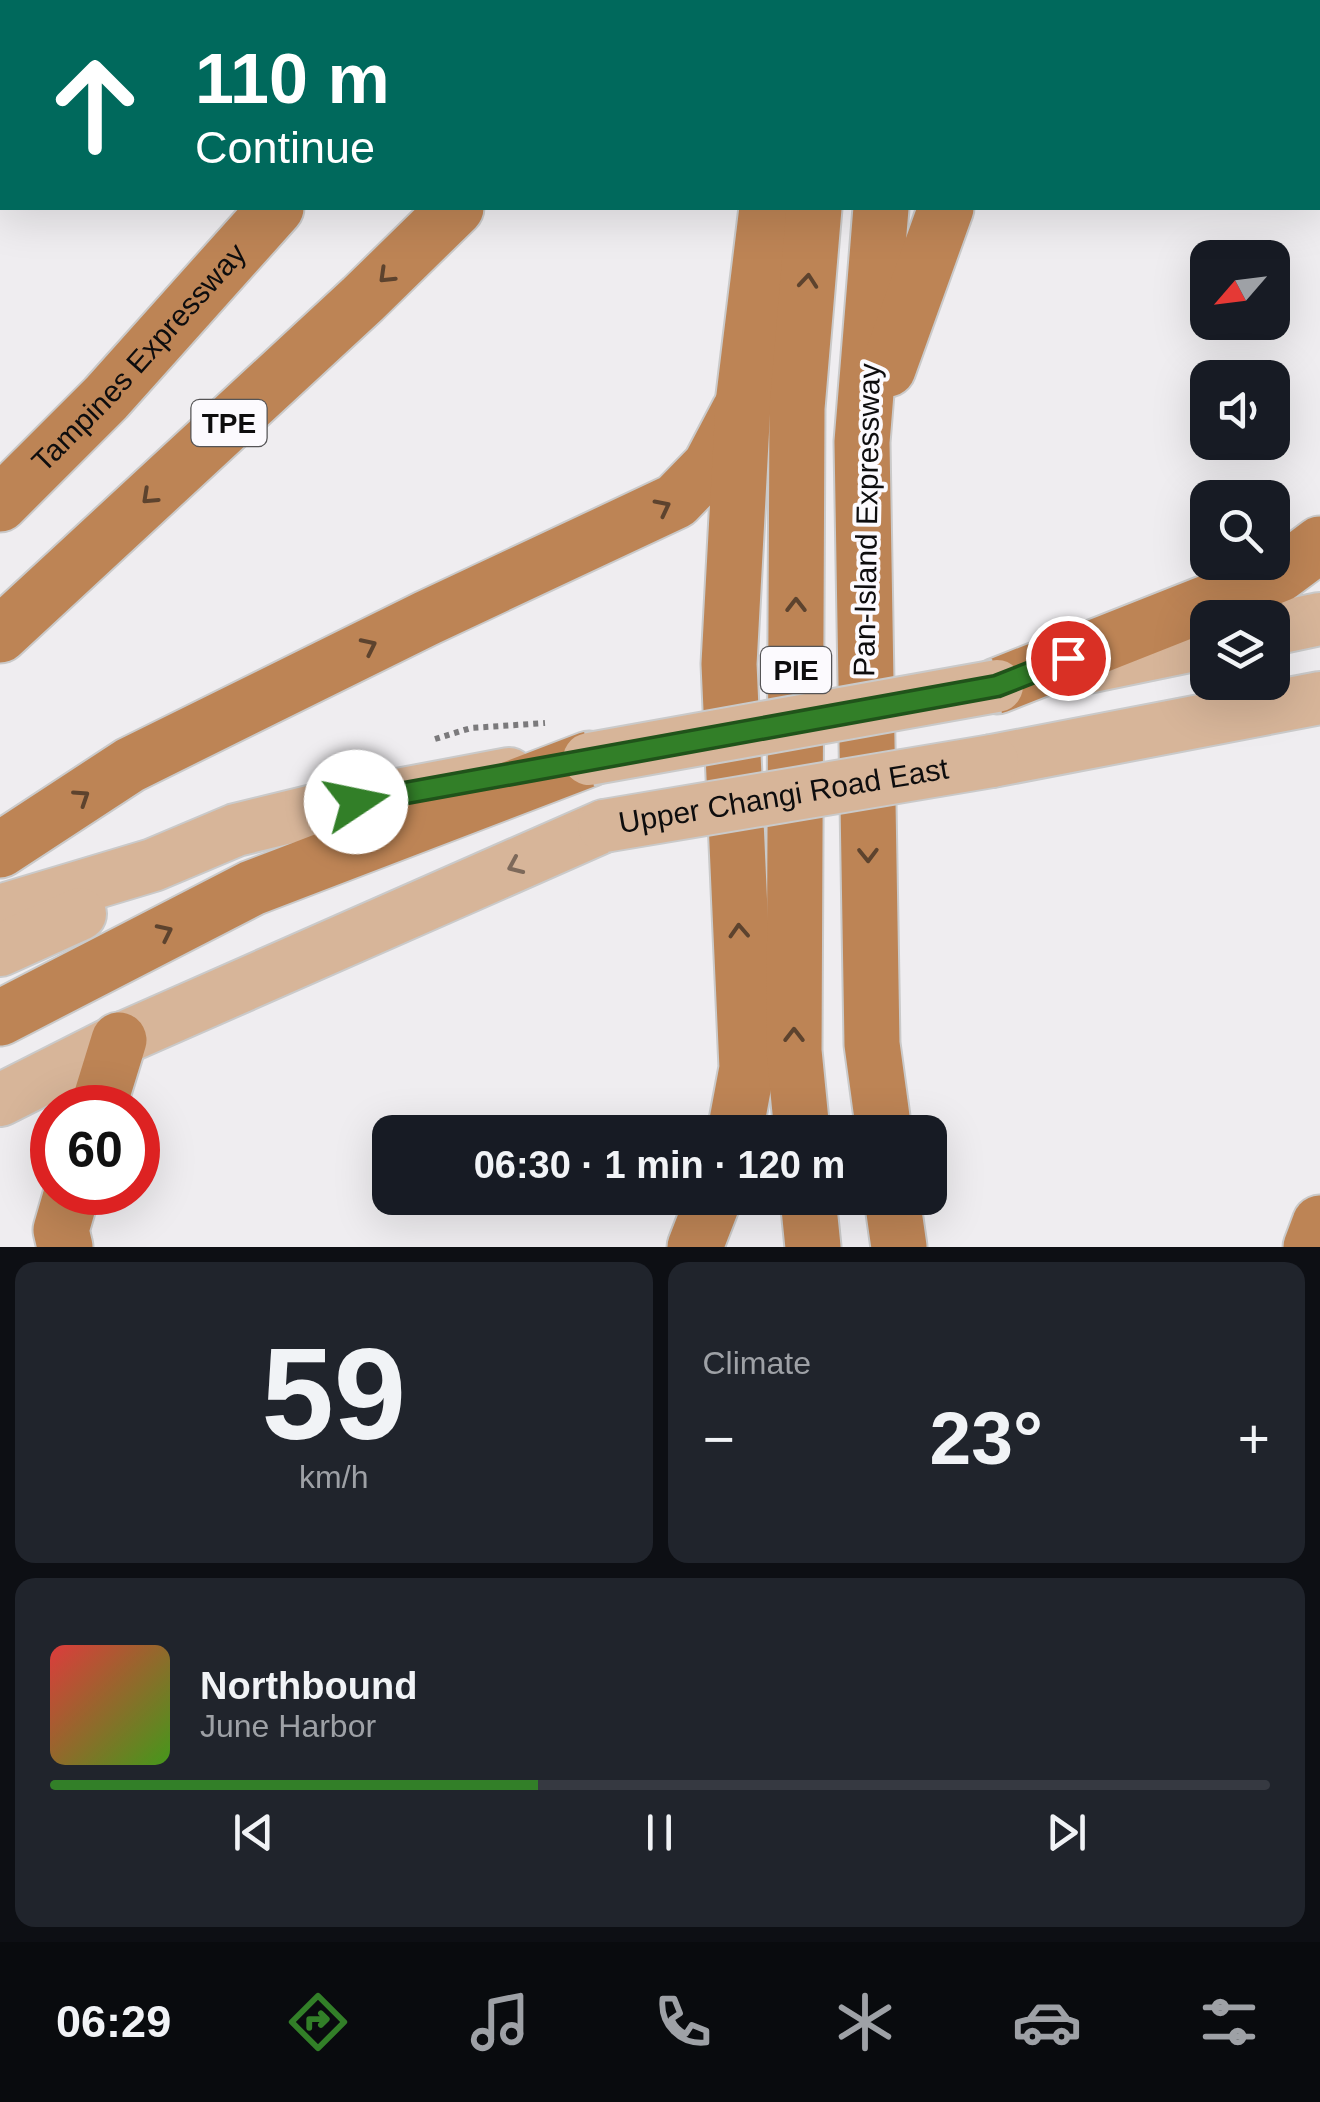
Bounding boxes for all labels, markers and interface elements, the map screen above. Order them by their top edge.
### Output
icon: ahead [30,40,160,170]
text: 110 m [195,40,390,118]
text: Continue [195,122,375,173]
street label: Tampines Expressway [25,237,252,478]
north arrow [1190,240,1290,340]
map controls [1190,240,1290,700]
one-way arrow [380,264,398,282]
one-way arrow [797,272,819,288]
button: sound [1190,360,1290,460]
street label: Pan-Island Expressway [847,363,886,677]
road number: TPE [192,400,266,446]
button: search [1190,480,1290,580]
one-way arrow [142,485,161,503]
one-way arrow [652,500,670,519]
one-way arrow [785,597,807,612]
button: layers [1190,600,1290,700]
pin [1026,616,1111,701]
icon: arrive [1041,631,1096,686]
one-way arrow [359,639,377,658]
road number: PIE [761,647,831,693]
position arrow [304,750,408,854]
street label: Upper Changi Road East [616,751,951,839]
one-way arrow [71,791,89,810]
one-way arrow [857,847,878,863]
one-way arrow [507,853,525,873]
one-way arrow [729,923,750,939]
one-way arrow [155,924,173,944]
one-way arrow [783,1027,805,1042]
speed limit sign: 60 [30,1085,160,1215]
text: 06:30 · 1 min · 120 m [474,1144,845,1186]
text: 59 [261,1321,406,1467]
text: Climate [703,1345,811,1381]
text: 23° [930,1396,1043,1480]
text: − [703,1408,735,1470]
text: + [1238,1408,1270,1470]
text: km/h [299,1459,368,1495]
text: Northbound [200,1665,417,1707]
text: June Harbor [200,1708,376,1744]
icon: previous [226,1805,281,1860]
icon: pause [632,1805,687,1860]
icon: next [1039,1805,1094,1860]
icon: directions [283,1987,353,2057]
icon: music [465,1987,535,2057]
icon: phone [648,1987,718,2057]
icon: climate [830,1987,900,2057]
icon: car [1012,1987,1082,2057]
icon: filters [1194,1987,1264,2057]
text: 06:29 [56,1996,171,2047]

